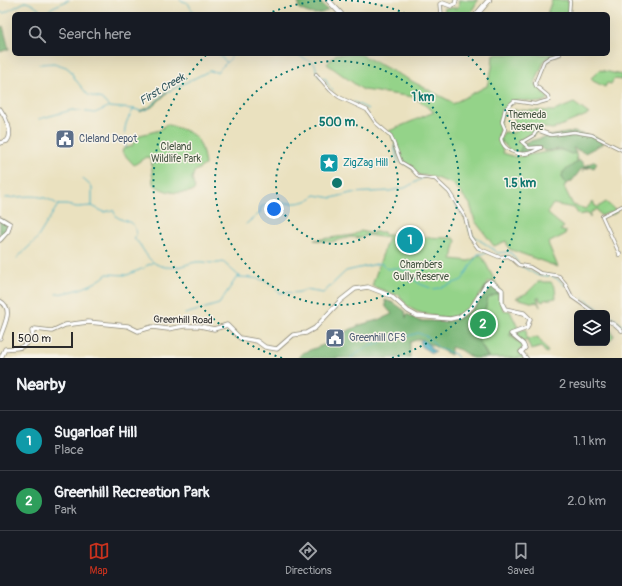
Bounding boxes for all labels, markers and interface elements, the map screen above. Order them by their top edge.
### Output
search box [12,12,610,56]
icon: search [26,23,48,45]
text: Search here [58,25,131,44]
water label: First Creek [137,70,188,107]
text: 1 km [412,90,435,105]
park label: Themeda Reserve [508,109,547,133]
text: 500 m [319,115,355,130]
public building icon: Cleland Depot [54,128,76,150]
place label: Cleland Depot [79,133,138,145]
park label: Cleland Wildlife Park [151,141,202,165]
place icon: ZigZag Hill [318,152,340,174]
place label: ZigZag Hill [343,157,388,169]
centre of rings [330,176,344,190]
text: 1.5 km [504,176,536,191]
your location [264,199,284,219]
pin: 1 [397,225,423,255]
park label: Chambers Gully Reserve [393,259,449,283]
pin: 2 [470,309,496,339]
map controls [574,310,610,346]
button: layers [574,310,610,346]
street label: Greenhill Road [153,313,213,327]
public building icon: Greenhill CFS [324,327,346,349]
scale bar [12,330,73,349]
text: 500 m [18,332,51,345]
place label: Greenhill CFS [349,332,406,344]
text: Nearby [16,374,65,395]
text: 2 results [559,376,606,392]
text: Sugarloaf Hill [54,423,137,442]
text: 1 [26,433,32,449]
text: 1.1 km [573,433,606,449]
text: Place [54,442,83,458]
text: Greenhill Recreation Park [54,483,210,502]
text: 2 [25,493,33,509]
text: 2.0 km [567,493,606,509]
text: Park [54,502,77,518]
tab: Map [88,540,110,577]
tab: Directions [285,540,332,577]
tab: Saved [507,540,534,577]

